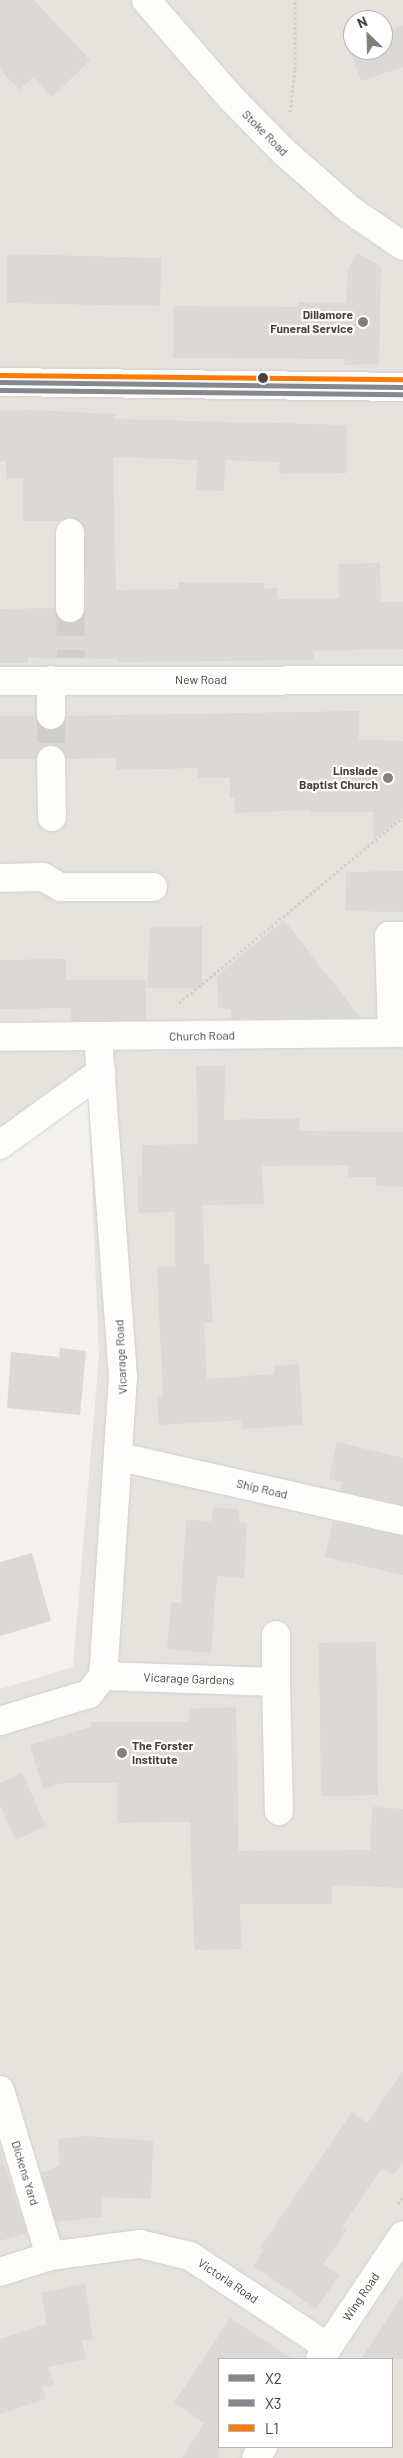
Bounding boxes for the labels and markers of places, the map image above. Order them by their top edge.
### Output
place label: Dillamore Funeral Service [270,308,353,336]
marker: Dillamore Funeral Service [357,316,369,328]
unlabelled marker [258,373,268,383]
place label: Linslade Baptist Church [299,764,378,792]
marker: Linslade Baptist Church [382,772,394,784]
place label: The Forster Institute [132,1739,193,1767]
marker: The Forster Institute [116,1747,128,1759]

